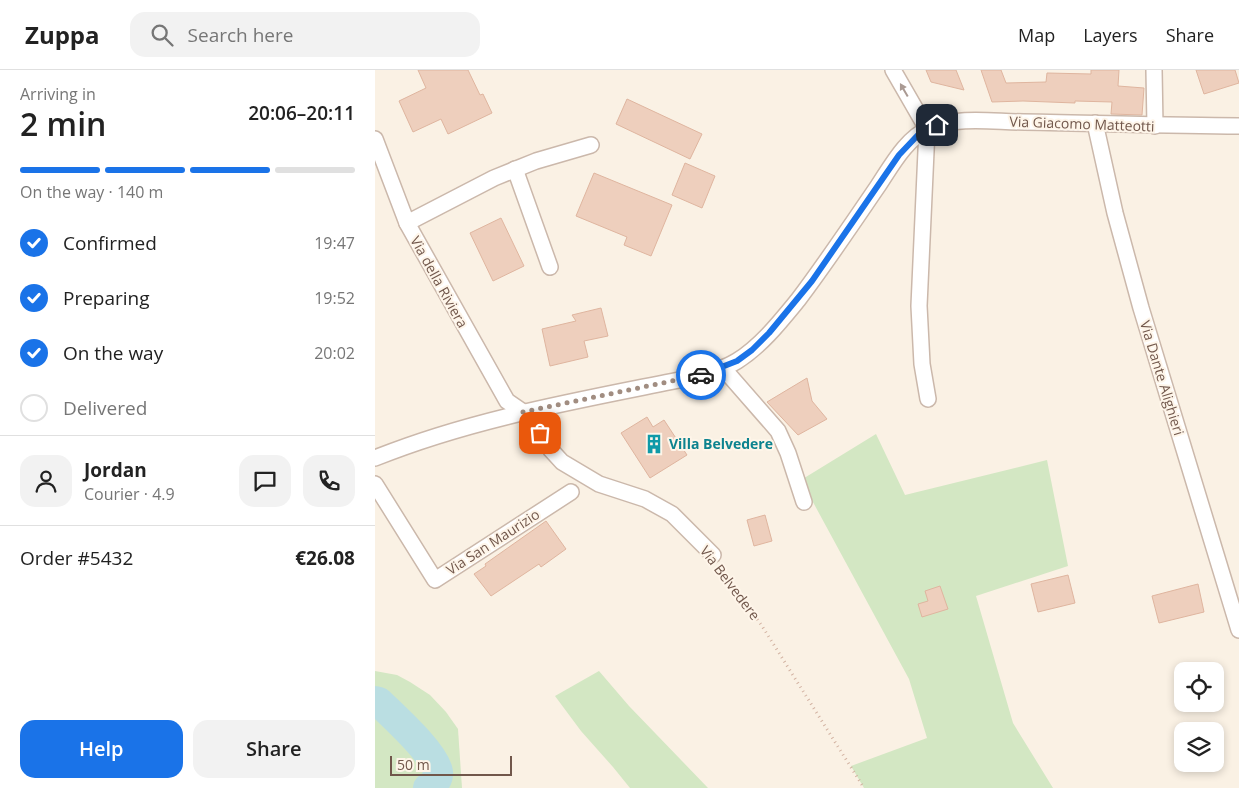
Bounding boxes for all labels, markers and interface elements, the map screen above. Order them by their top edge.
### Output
search box [130,12,480,57]
text: Zuppa [25,18,100,51]
icon: search [148,21,176,49]
text: Search here [188,22,293,48]
text: Map [1018,23,1055,47]
text: Layers [1083,23,1138,47]
text: Share [1166,23,1214,47]
text: Arriving in [20,83,96,105]
one-way arrow [900,83,909,96]
text: 20:06–20:11 [248,100,355,126]
text: 2 min [20,102,106,145]
pin [916,104,958,146]
icon: home [923,111,951,139]
street label: Via Giacomo Matteotti [1009,111,1155,136]
text: On the way · 140 m [20,181,163,203]
icon: check [20,229,48,257]
text: Confirmed [63,230,157,256]
text: 19:47 [314,232,355,254]
street label: Via della Riviera [406,232,473,331]
icon: check [20,284,48,312]
text: Preparing [63,285,150,311]
text: 19:52 [314,287,355,309]
street label: Via Dante Alighieri [1136,318,1189,438]
icon: check [20,339,48,367]
text: On the way [63,340,163,366]
text: 20:02 [314,342,355,364]
courier [676,350,726,400]
icon: car [687,361,715,389]
text: Delivered [63,395,147,421]
pin [519,412,561,454]
icon: bag [526,419,554,447]
building icon: Villa Belvedere [643,433,665,455]
place label: Villa Belvedere [669,434,773,453]
button: person [20,455,72,507]
button: chat [239,455,291,507]
button: phone [303,455,355,507]
text: Jordan [84,457,147,483]
text: Courier · 4.9 [84,483,175,505]
street label: Via San Maurizio [442,504,543,579]
street label: Via Belvedere [696,542,765,624]
text: Order #5432 [20,545,133,571]
text: €26.08 [295,545,355,571]
map controls [1174,662,1224,772]
button: locate [1174,662,1224,712]
button: Help [20,720,183,778]
button: Share [193,720,355,778]
button: layers [1174,722,1224,772]
scale bar [390,753,513,776]
text: 50 m [397,755,430,774]

